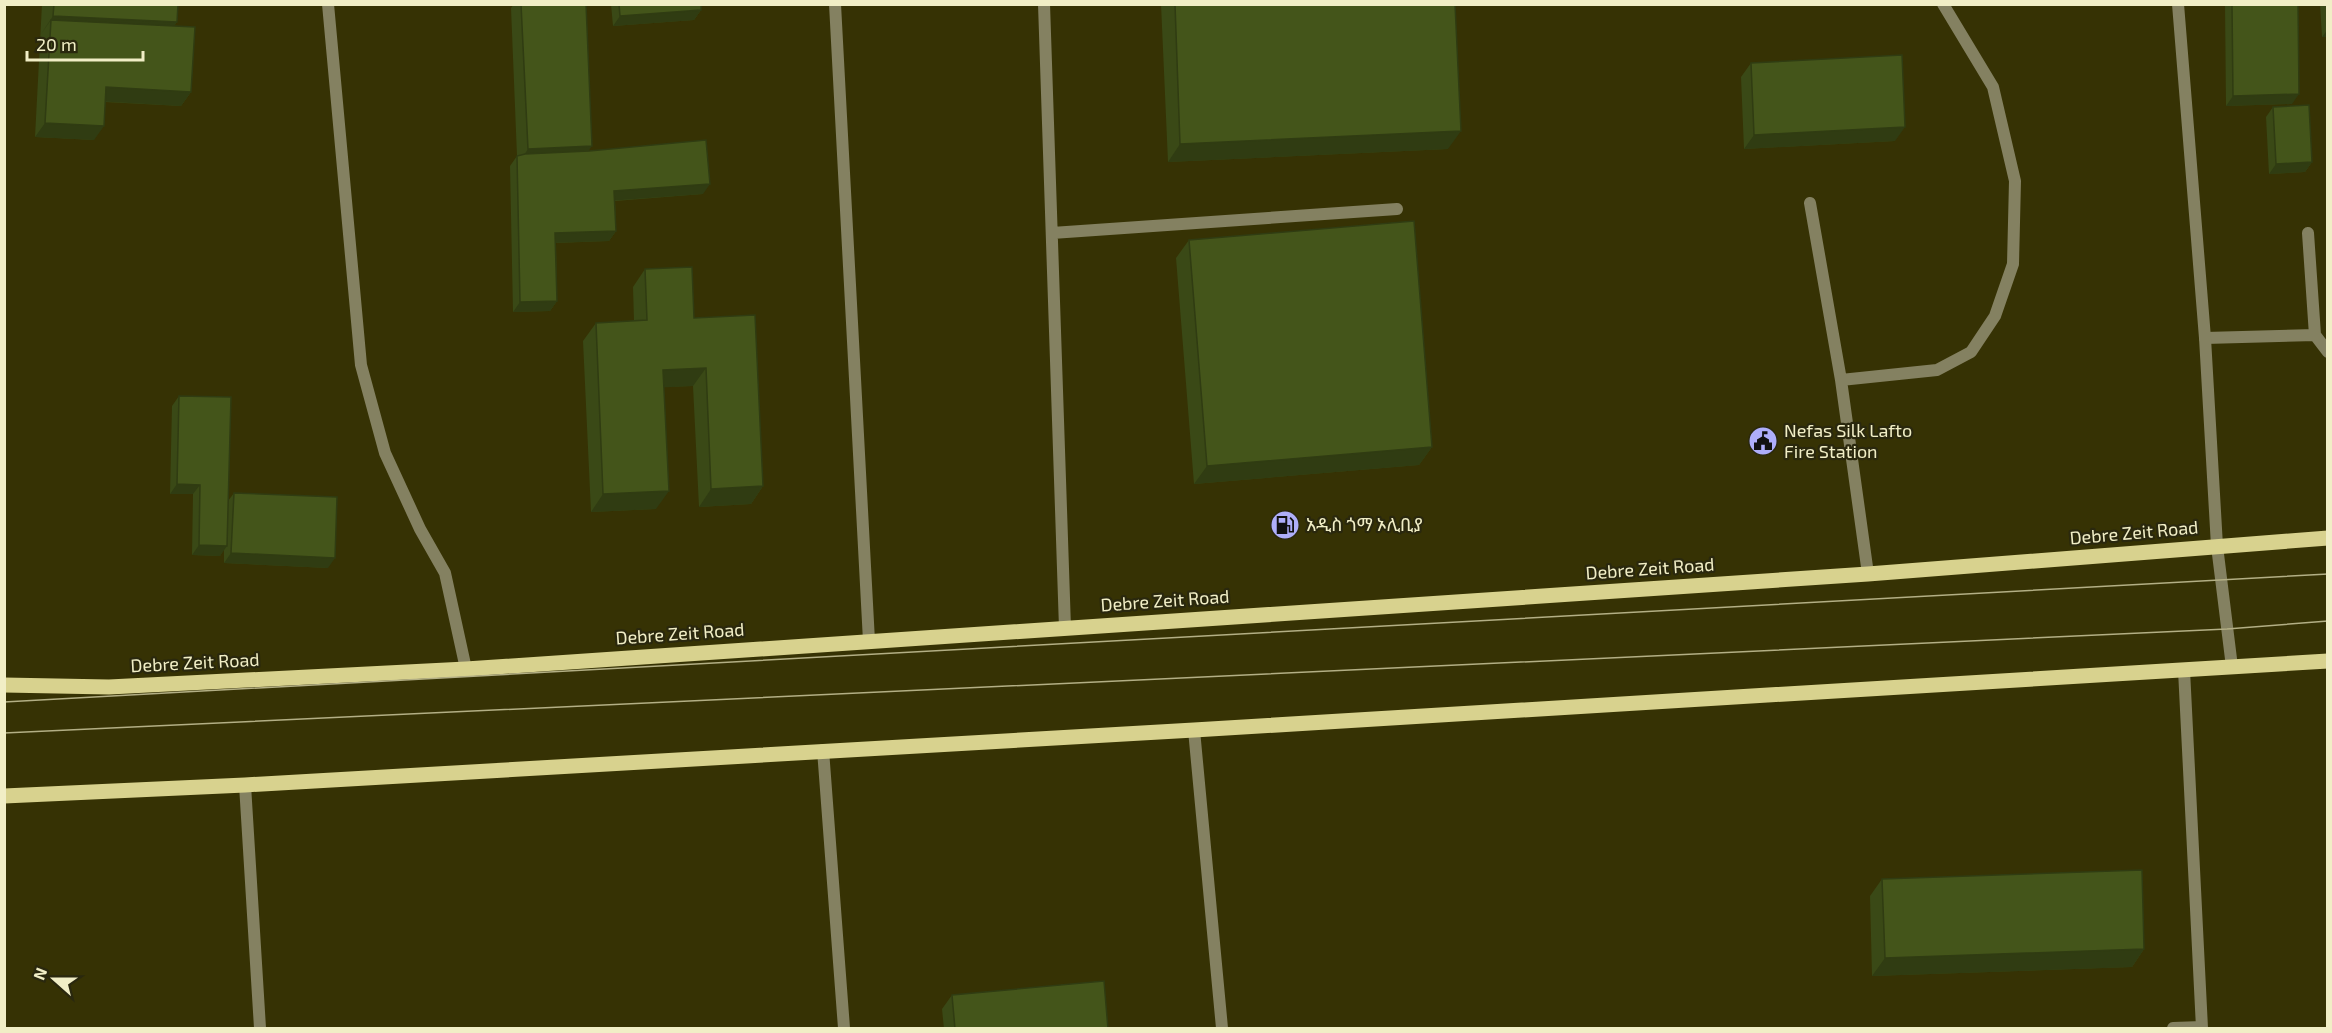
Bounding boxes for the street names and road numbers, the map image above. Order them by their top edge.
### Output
street label: Debre Zeit Road [2069,515,2199,549]
street label: Debre Zeit Road [1585,553,1715,583]
street label: Debre Zeit Road [1100,585,1230,615]
street label: Debre Zeit Road [615,618,745,648]
street label: Debre Zeit Road [130,648,260,676]

